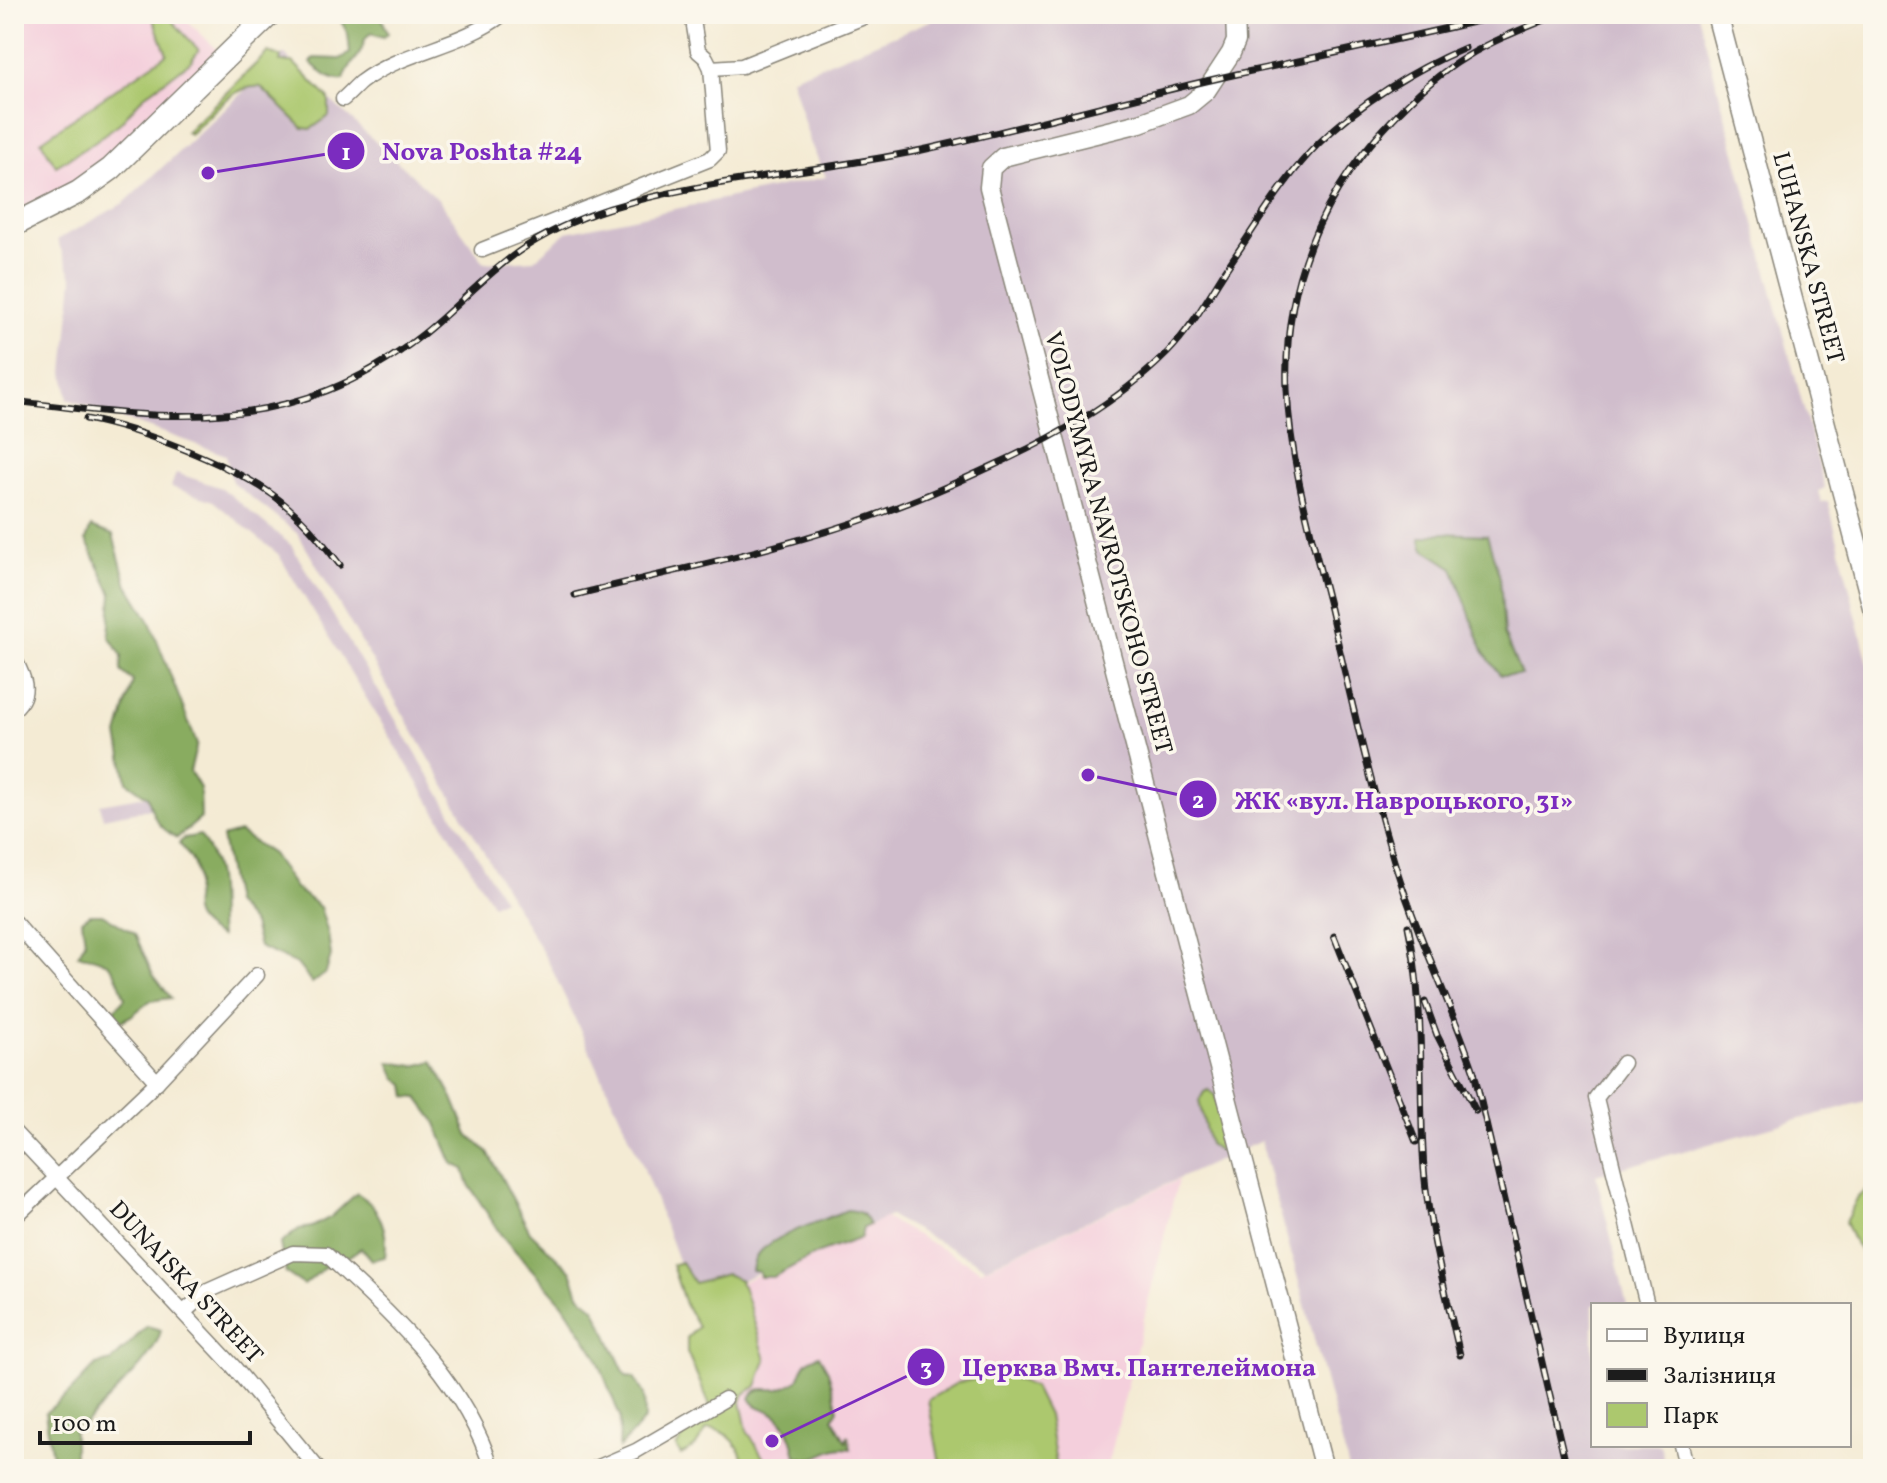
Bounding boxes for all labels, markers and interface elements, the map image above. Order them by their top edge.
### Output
callout: Nova Poshta #24 [326,126,598,176]
text: Nova Poshta #24 [382,135,582,171]
text: 1 [341,137,351,171]
street label: LUHANSKA STREET [1762,148,1852,368]
street label: VOLODYMYRA NAVROTSKOHO STREET [1034,328,1180,758]
callout: ЖК «вул. Навроцького, 31» [1178,774,1589,824]
text: ЖК «вул. Навроцького, 31» [1235,784,1573,820]
text: 2 [1192,785,1204,819]
street label: DUNAISKA STREET [100,1194,270,1372]
legend [1591,1303,1851,1447]
text: Вулиця [1663,1320,1745,1354]
callout: Церква Вмч. Пантелеймона [906,1342,1332,1392]
text: Церква Вмч. Пантелеймона [962,1351,1316,1387]
text: 3 [920,1352,932,1386]
text: Залізниця [1663,1360,1776,1394]
scale bar [40,1395,250,1445]
text: Парк [1663,1400,1719,1434]
text: 100 m [52,1408,117,1442]

